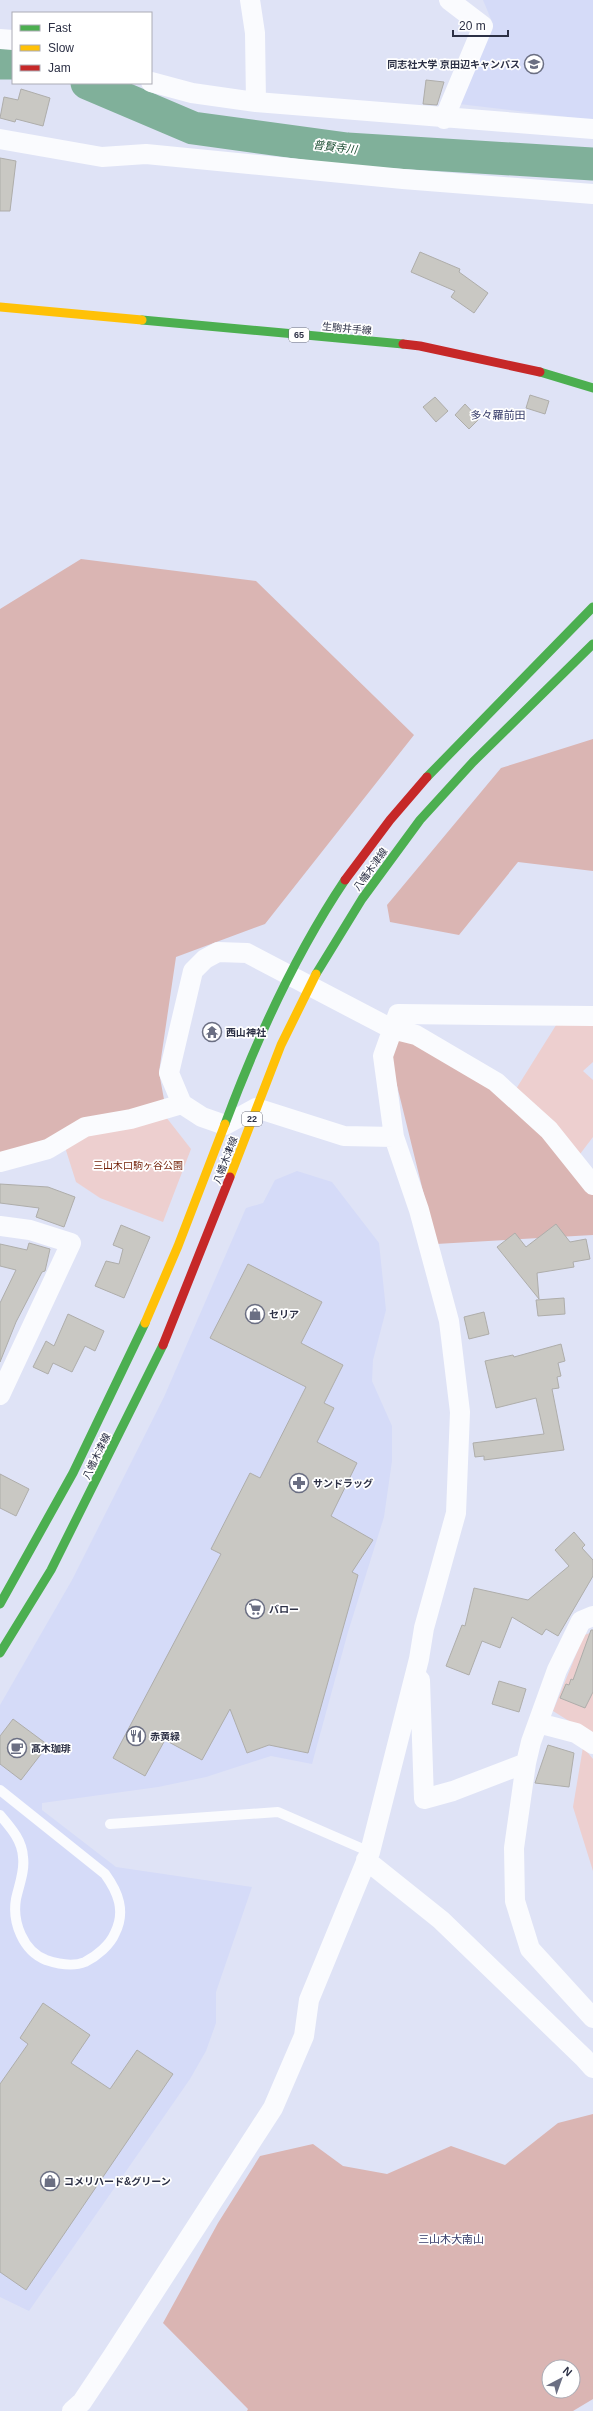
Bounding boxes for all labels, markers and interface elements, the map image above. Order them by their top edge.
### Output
legend [12,12,152,84]
scale bar [453,12,508,38]
text: 20 m [459,19,486,33]
text: Fast [48,21,72,35]
text: Slow [48,41,74,55]
school or university icon: 同志社大学 京田辺キャンパス [523,53,545,75]
place label: 同志社大学 京田辺キャンパス [387,59,520,70]
text: Jam [48,61,71,75]
water label: 普賢寺川 [312,138,359,156]
street label: 生駒井手線 [322,321,372,336]
road number: 65 [289,328,309,342]
district label: 多々羅前田 [471,409,526,421]
street label: 八幡木津線 [351,846,390,893]
temple icon: 西山神社 [201,1021,223,1043]
place label: 西山神社 [226,1027,267,1038]
road number: 22 [242,1112,262,1126]
street label: 八幡木津線 [211,1135,240,1185]
park label: 三山木口駒ヶ谷公園 [93,1160,183,1171]
shop icon: セリア [244,1303,266,1325]
place label: セリア [269,1309,299,1320]
street label: 八幡木津線 [81,1431,112,1481]
pharmacy icon: サンドラッグ [288,1472,310,1494]
place label: サンドラッグ [313,1478,373,1489]
supermarket icon: バロー [244,1598,266,1620]
place label: バロー [269,1604,299,1615]
restaurant icon: 赤黄緑 [125,1725,147,1747]
place label: 赤黄緑 [150,1731,180,1742]
cafe icon: 髙木珈琲 [6,1737,28,1759]
place label: 髙木珈琲 [31,1743,71,1754]
shop icon: コメリハード&グリーン [39,2170,61,2192]
place label: コメリハード&グリーン [64,2176,171,2187]
district label: 三山木大南山 [418,2233,484,2245]
north arrow [541,2359,581,2399]
text: N [561,2364,575,2379]

